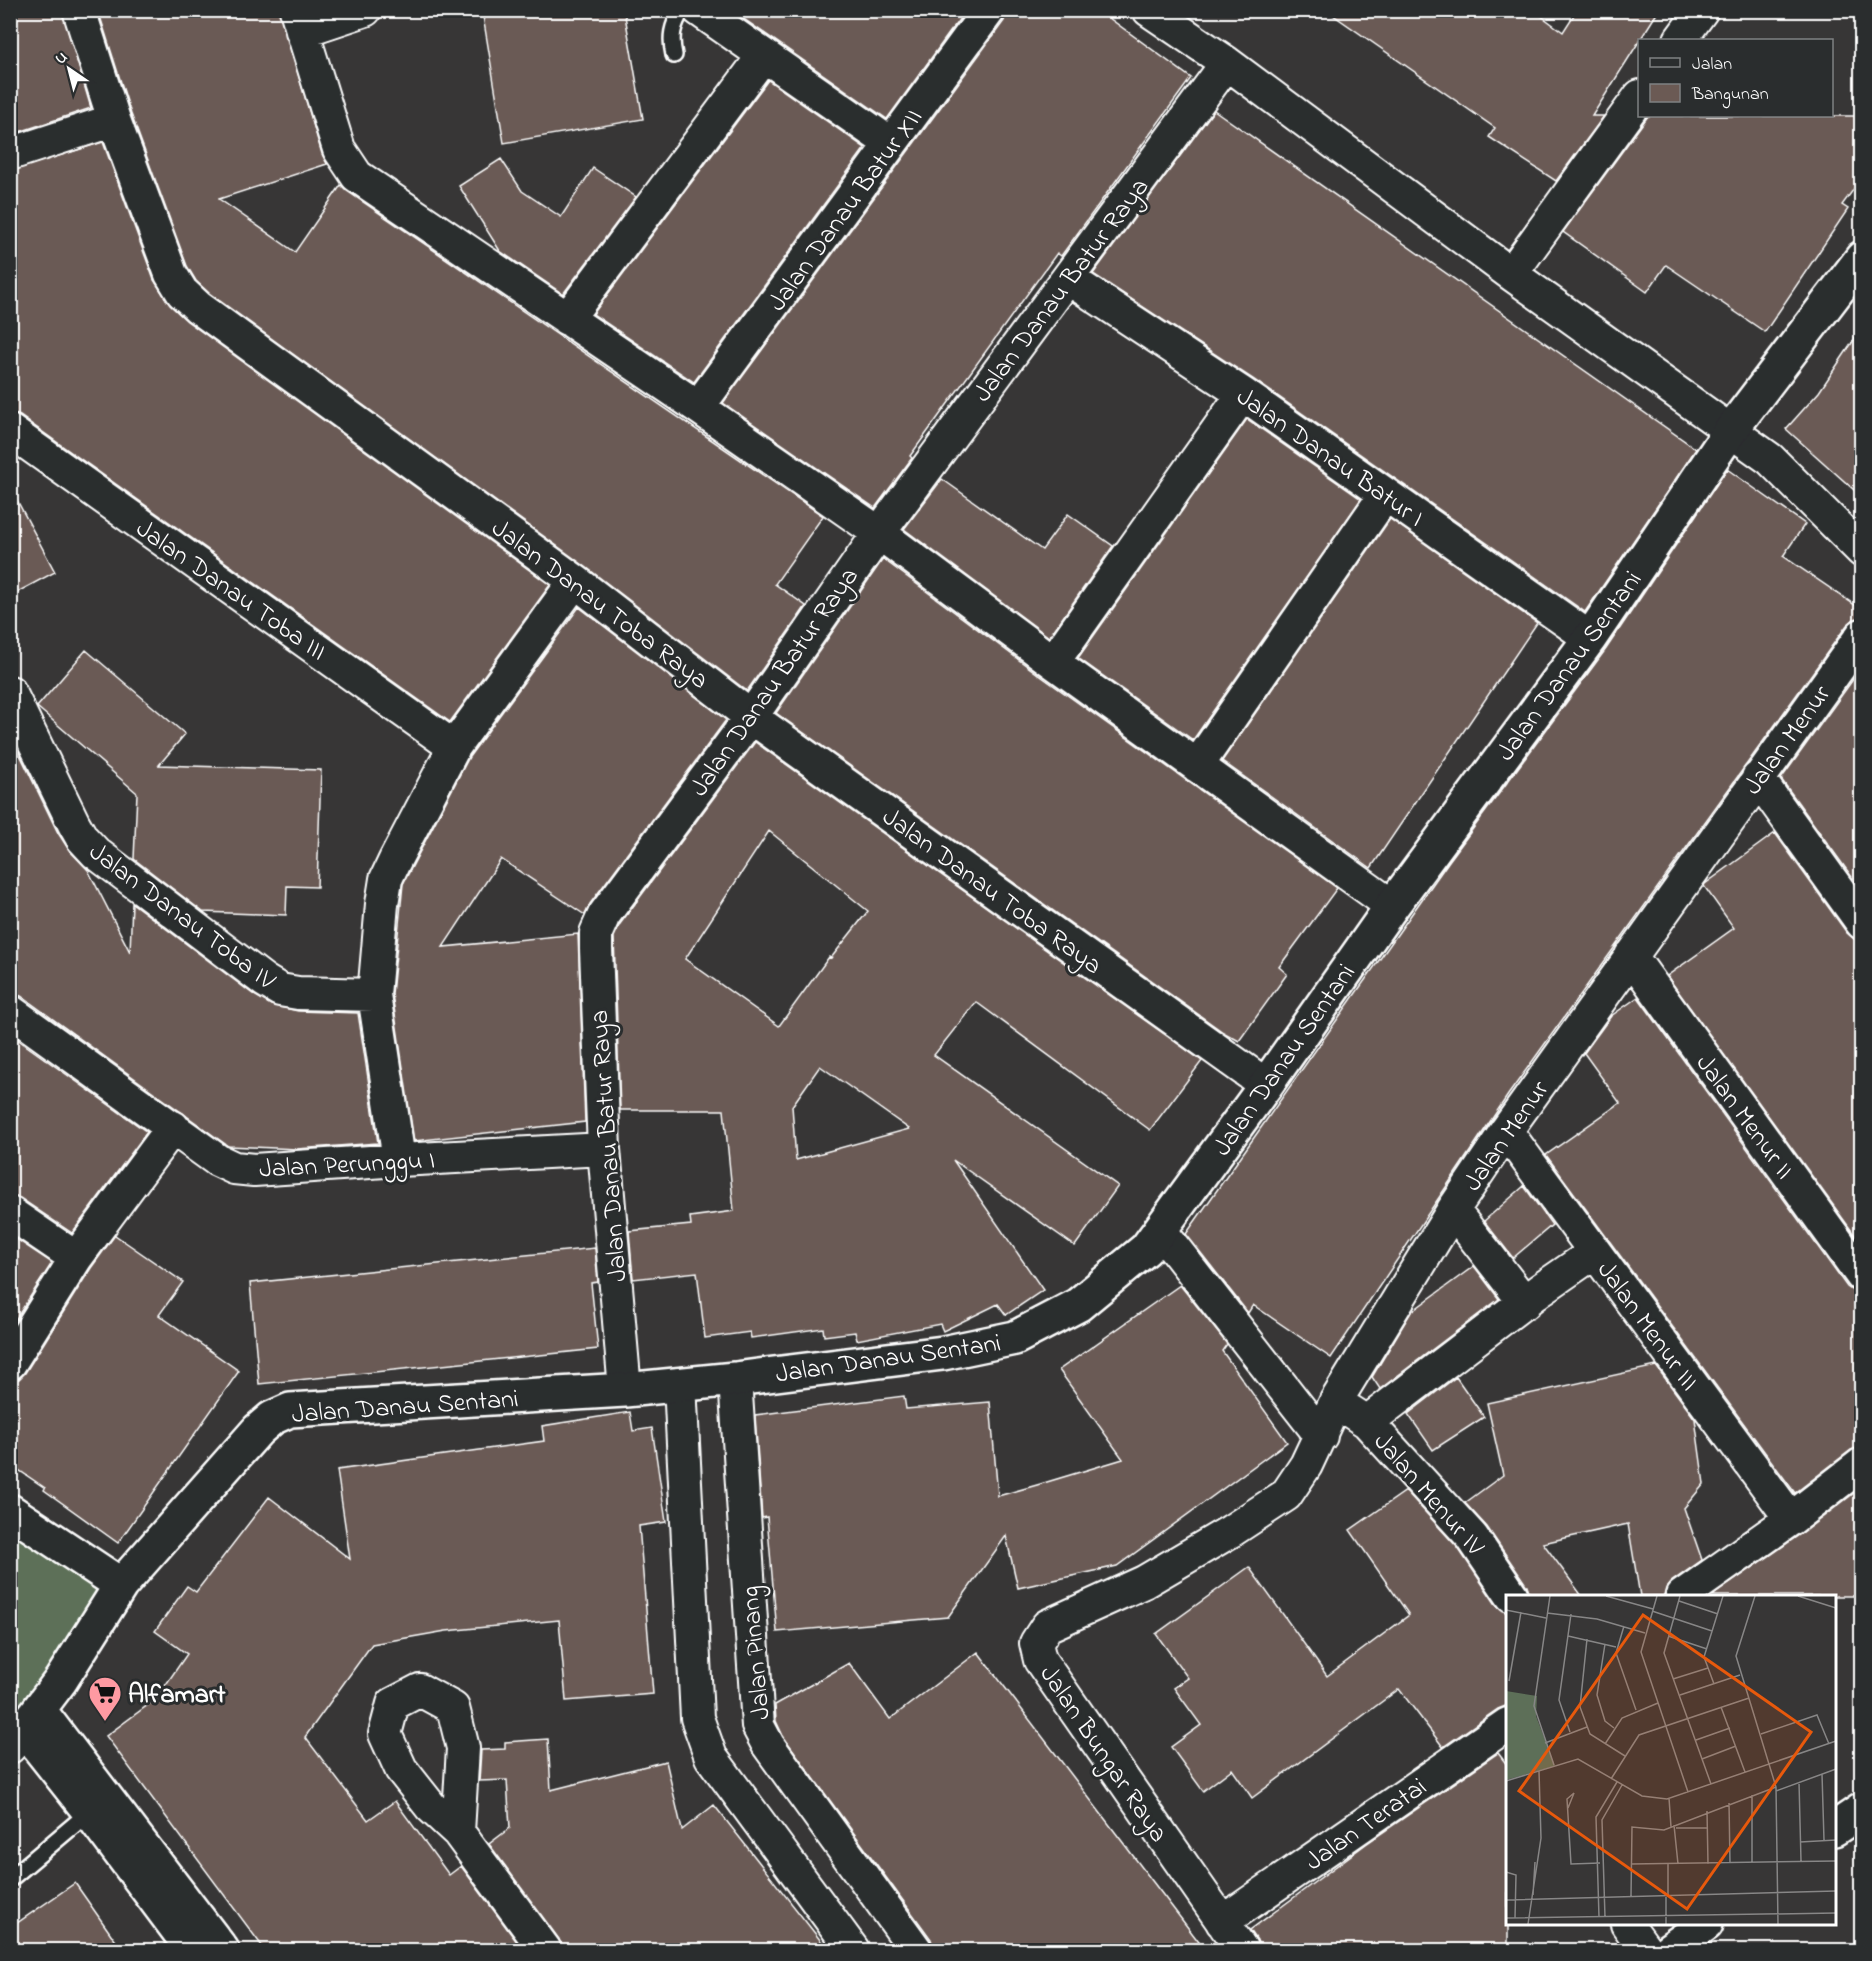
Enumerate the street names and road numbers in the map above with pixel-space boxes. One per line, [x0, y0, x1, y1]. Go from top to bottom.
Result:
street label: Jalan Danau Batur XII [760, 101, 933, 320]
street label: Jalan Danau Batur Raya [965, 171, 1160, 411]
street label: Jalan Danau Batur I [1228, 379, 1431, 538]
street label: Jalan Danau Toba III [127, 511, 333, 672]
street label: Jalan Danau Toba Raya [483, 511, 716, 700]
street label: Jalan Danau Batur Raya [682, 560, 869, 805]
street label: Jalan Danau Sentani [1488, 564, 1653, 770]
street label: Jalan Menur [1736, 677, 1842, 804]
street label: Jalan Danau Toba Raya [873, 800, 1109, 985]
street label: Jalan Danau Toba IV [80, 835, 283, 1001]
street label: Jalan Danau Sentani [1205, 957, 1366, 1165]
street label: Jalan Danau Batur Raya [582, 1009, 638, 1283]
street label: Jalan Menur II [1685, 1047, 1802, 1188]
street label: Jalan Menur [1455, 1073, 1560, 1200]
street label: Jalan Perunggu I [258, 1142, 436, 1190]
street label: Jalan Menur III [1586, 1254, 1707, 1400]
street label: Jalan Danau Sentani [773, 1325, 1004, 1395]
street label: Jalan Danau Sentani [291, 1381, 520, 1435]
street label: Jalan Menur IV [1363, 1425, 1493, 1566]
street label: Jalan Pinang [732, 1584, 782, 1721]
street label: Jalan Bungar Raya [1029, 1658, 1176, 1851]
street label: Jalan Teratai [1298, 1770, 1435, 1881]

